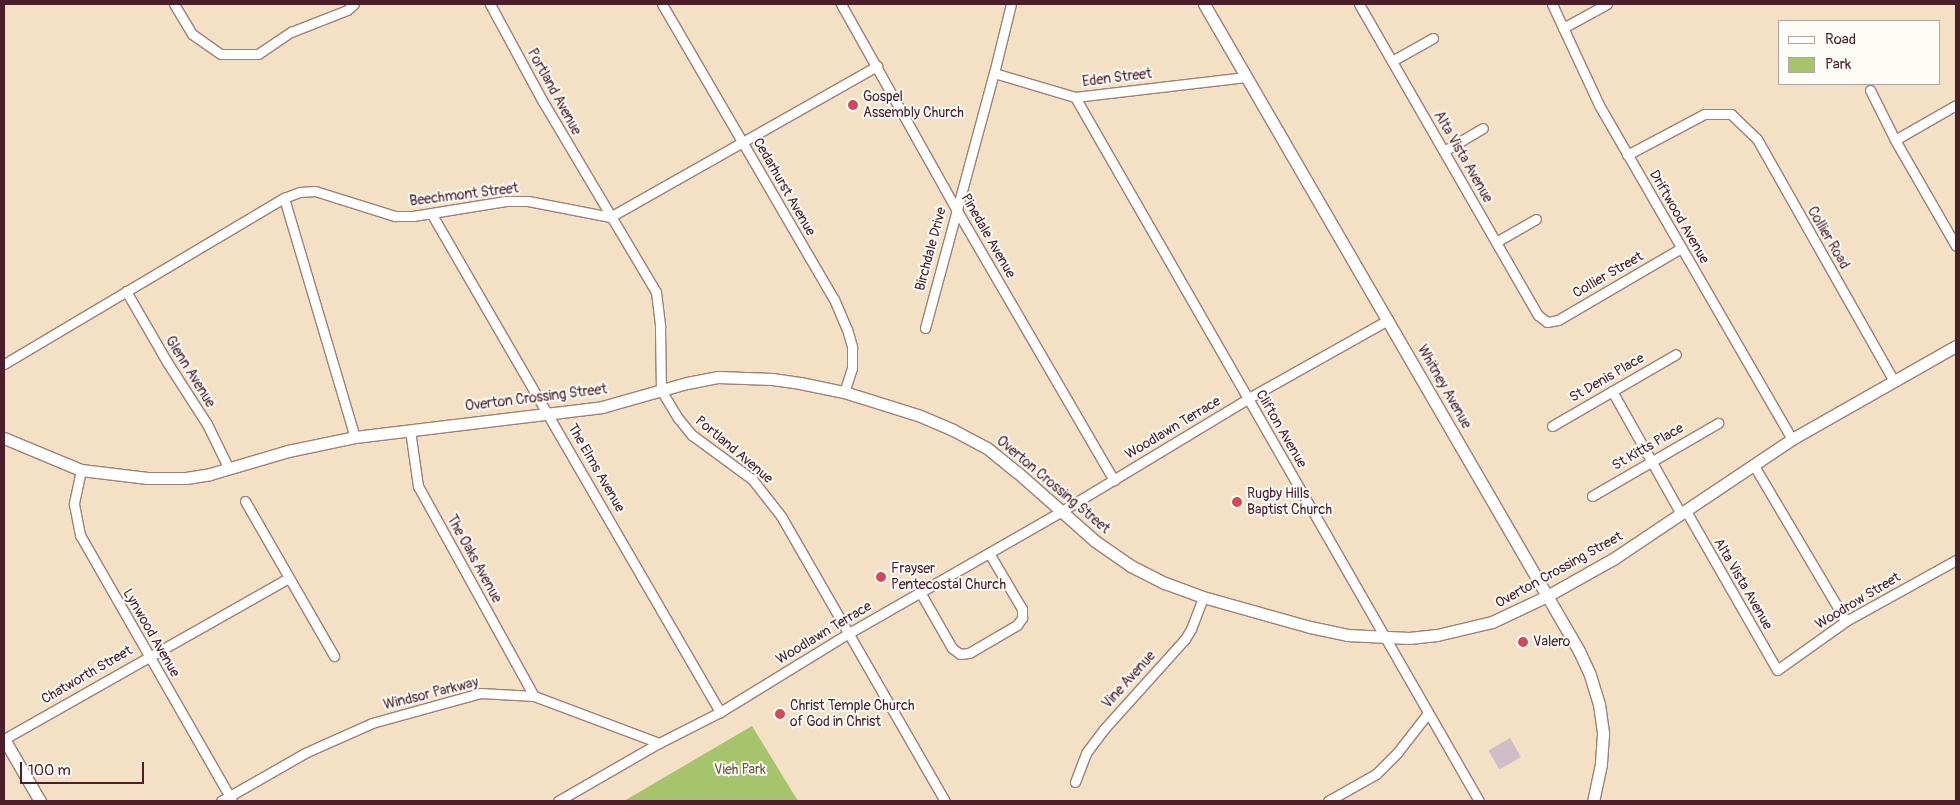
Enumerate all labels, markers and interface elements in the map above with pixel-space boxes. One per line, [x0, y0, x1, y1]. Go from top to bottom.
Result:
legend [1778, 20, 1940, 85]
text: Road [1825, 30, 1856, 49]
street label: Portland Avenue [523, 46, 585, 138]
text: Park [1825, 55, 1851, 74]
street label: Eden Street [1081, 65, 1153, 91]
place label: Gospel Assembly Church [863, 89, 964, 121]
marker: Gospel Assembly Church [847, 99, 859, 111]
street label: Alta Vista Avenue [1430, 108, 1496, 206]
street label: Cedarhurst Avenue [749, 135, 819, 239]
street label: Driftwood Avenue [1645, 167, 1713, 267]
street label: Beechmont Street [409, 180, 519, 210]
street label: Pinedale Avenue [957, 191, 1019, 281]
street label: Collier Road [1803, 204, 1853, 272]
street label: Birchdale Drive [912, 205, 950, 293]
street label: Collier Street [1570, 248, 1646, 302]
street label: Glenn Avenue [161, 333, 219, 411]
street label: Whitney Avenue [1413, 342, 1475, 432]
street label: St Denis Place [1567, 350, 1647, 406]
street label: Overton Crossing Street [464, 381, 608, 415]
street label: Clifton Avenue [1252, 387, 1310, 471]
street label: Woodlawn Terrace [1122, 393, 1224, 463]
street label: Portland Avenue [692, 413, 776, 487]
street label: St Kitts Place [1609, 420, 1687, 474]
street label: The Elms Avenue [564, 421, 628, 515]
street label: Overton Crossing Street [993, 433, 1113, 537]
place label: Rugby Hills Baptist Church [1247, 486, 1332, 518]
marker: Rugby Hills Baptist Church [1231, 496, 1243, 508]
street label: The Oaks Avenue [443, 512, 505, 606]
street label: Overton Crossing Street [1492, 528, 1626, 612]
street label: Alta Vista Avenue [1710, 535, 1776, 633]
place label: Frayser Pentecostal Church [891, 561, 1006, 594]
street label: Woodrow Street [1812, 569, 1904, 633]
marker: Frayser Pentecostal Church [875, 571, 887, 583]
street label: Lynwood Avenue [119, 586, 183, 680]
street label: Woodlawn Terrace [773, 598, 875, 668]
place label: Valero [1533, 634, 1570, 650]
marker: Valero [1517, 636, 1529, 648]
street label: Chatworth Street [39, 642, 135, 708]
street label: Vine Avenue [1099, 648, 1159, 712]
street label: Windsor Parkway [382, 674, 480, 714]
place label: Christ Temple Church of God in Christ [790, 698, 915, 730]
marker: Christ Temple Church of God in Christ [774, 708, 786, 720]
scale bar [22, 752, 146, 784]
text: 100 m [28, 761, 71, 780]
park label: Vieh Park [714, 762, 766, 778]

